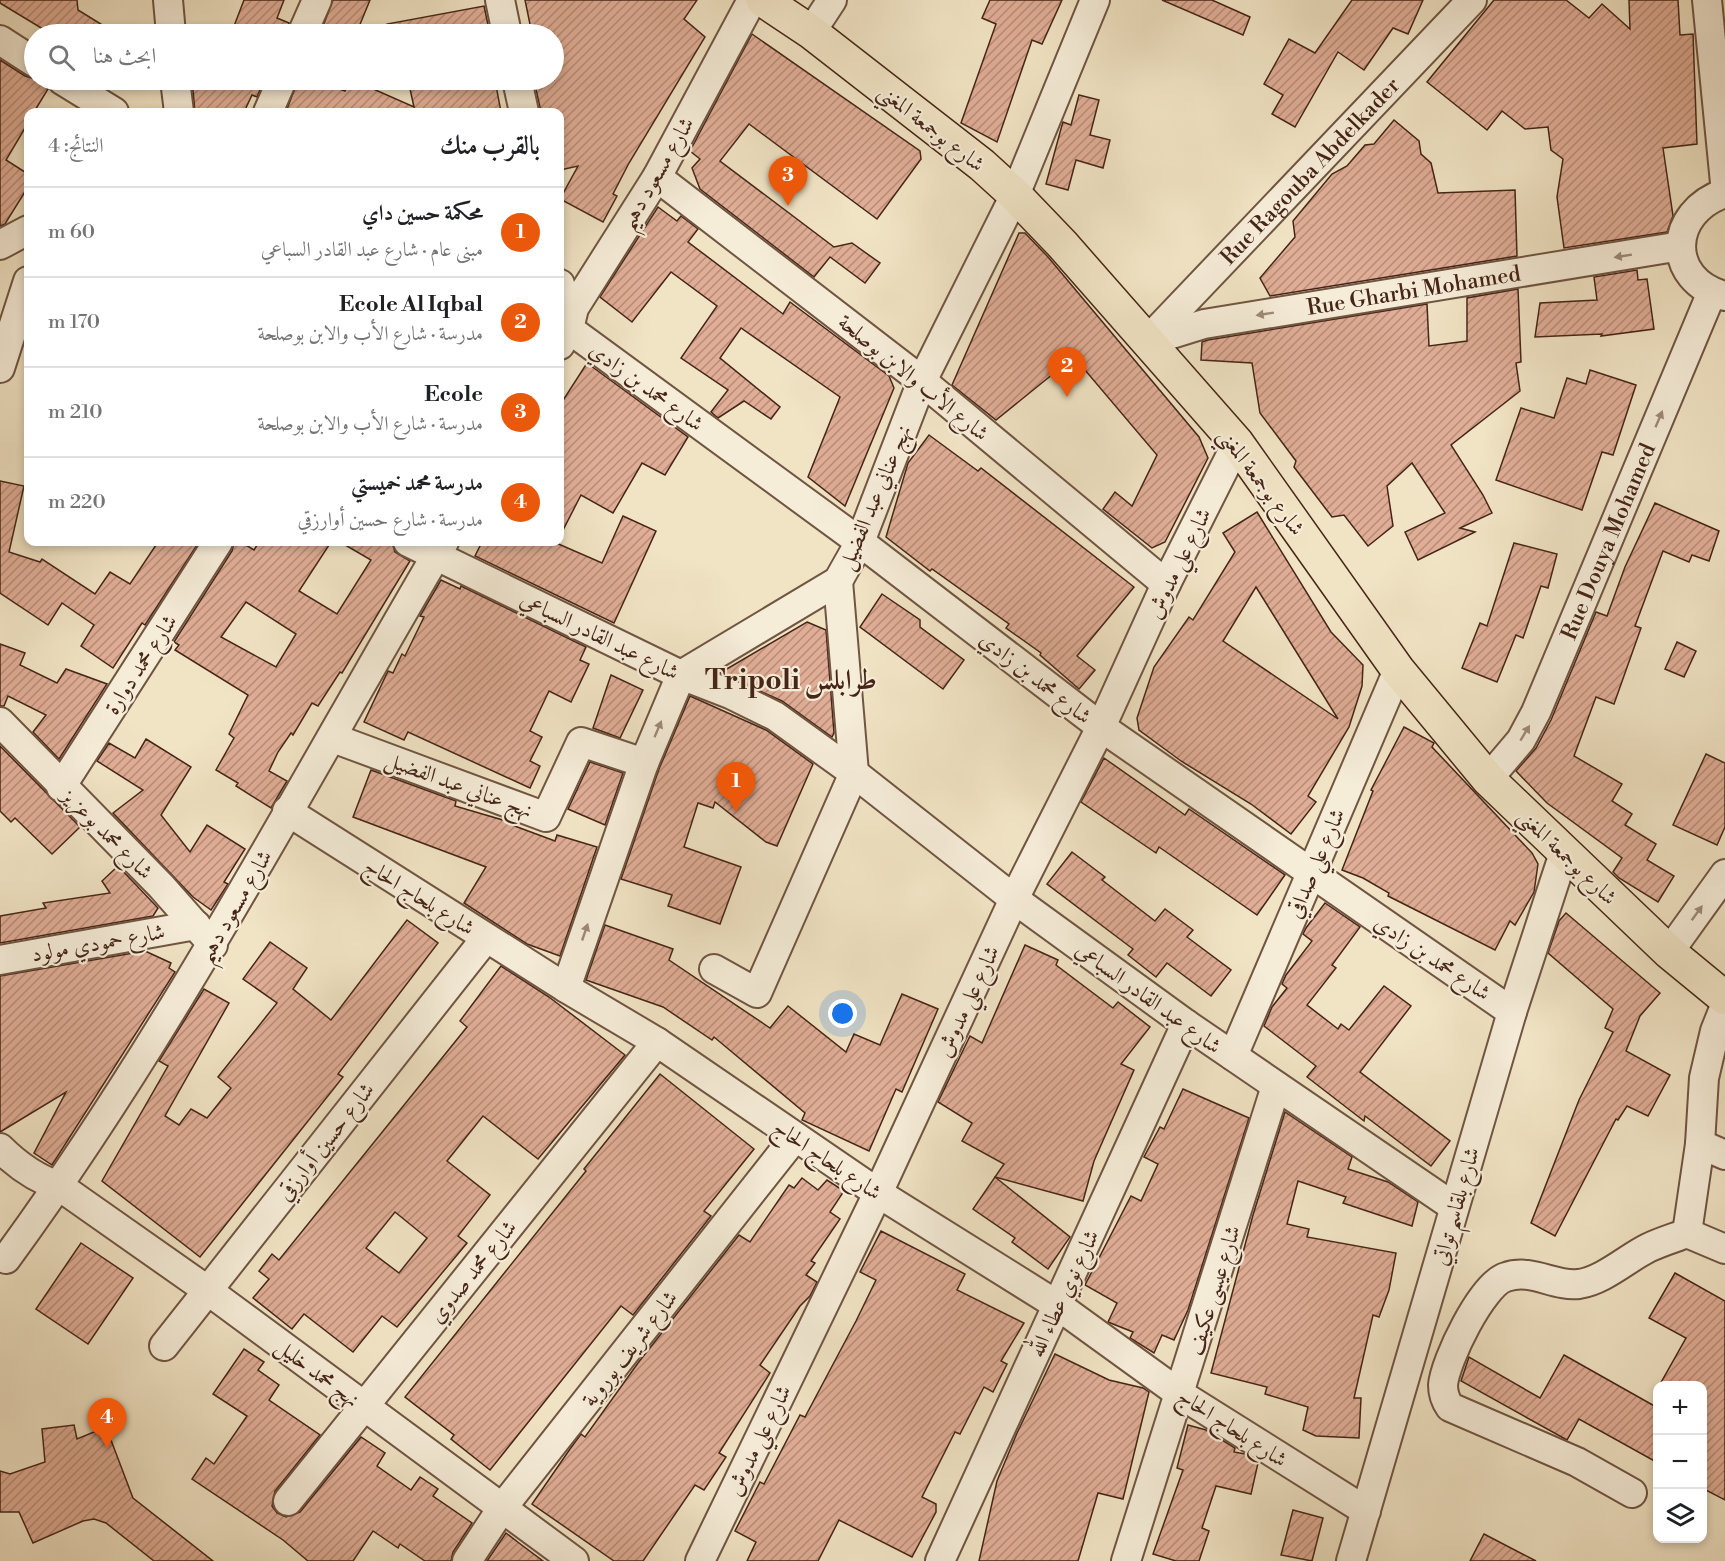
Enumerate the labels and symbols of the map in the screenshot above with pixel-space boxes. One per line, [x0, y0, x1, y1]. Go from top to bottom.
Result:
street label: Rue Ragouba Abdelkader [1215, 72, 1406, 271]
street label: شارع بوجمعة المغني [869, 78, 990, 183]
street label: شارع مسعود دهيم [614, 112, 707, 239]
pin: 3 [768, 156, 808, 206]
one-way arrow [1614, 251, 1633, 260]
street label: Rue Gharbi Mohamed [1305, 260, 1523, 322]
street label: شارع الأب والابن بوصلحة [829, 307, 996, 451]
one-way arrow [1255, 310, 1274, 319]
street label: شارع محمد بن زادي [581, 337, 709, 441]
pin: 2 [1048, 348, 1086, 397]
one-way arrow [1655, 410, 1664, 428]
street label: نهج عناني عبد الفضيل [833, 421, 923, 576]
street label: شارع بوجمعة المغني [1207, 423, 1310, 545]
street label: Rue Douya Mohamed [1556, 439, 1662, 644]
street label: شارع علي مدوش [1141, 504, 1224, 627]
street label: شارع عبد القادر السباعي [514, 586, 683, 690]
street label: شارع محمد دوارة [99, 610, 187, 722]
street label: شارع محمد بن زادي [971, 626, 1097, 734]
district label: Tripoli طرابلس [705, 663, 877, 699]
one-way arrow [654, 720, 663, 738]
one-way arrow [1519, 725, 1530, 741]
street label: نهج عناني عبد الفضيل [379, 746, 536, 829]
pin: 1 [716, 762, 756, 812]
street label: شارع محمد بوعزيز [51, 781, 158, 888]
street label: شارع بوجمعة المغني [1507, 803, 1622, 916]
street label: شارع علي صداقي [1281, 805, 1358, 925]
street label: شارع مسعود دهيم [192, 845, 285, 972]
street label: شارع بلحاج الحاج [356, 853, 480, 946]
one-way arrow [1691, 905, 1703, 921]
street label: شارع محمد بن زادي [1366, 909, 1496, 1010]
street label: شارع حمودي مولود [29, 918, 168, 972]
one-way arrow [581, 923, 591, 941]
street label: شارع عبد القادر السباعي [1068, 936, 1226, 1063]
street label: شارع علي مدوش [931, 942, 1012, 1065]
your location [828, 999, 857, 1028]
street label: شارع حسين أوارزقي [269, 1075, 384, 1209]
street label: شارع بلحاج الحاج [765, 1114, 887, 1211]
street label: شارع بلقاسم تواتي [1427, 1144, 1493, 1271]
street label: شارع محمد صدوي [423, 1215, 526, 1332]
street label: شارع عيسى عكيف [1182, 1222, 1251, 1360]
street label: شارع نوي عطاء الله [1019, 1224, 1109, 1363]
street label: شارع شريف بوروية [576, 1285, 687, 1415]
street label: نهج محمد خليل [267, 1333, 365, 1418]
street label: شارع علي مدوش [721, 1381, 804, 1504]
street label: شارع بلحاج الحاج [1170, 1383, 1292, 1478]
pin: 4 [88, 1398, 126, 1448]

